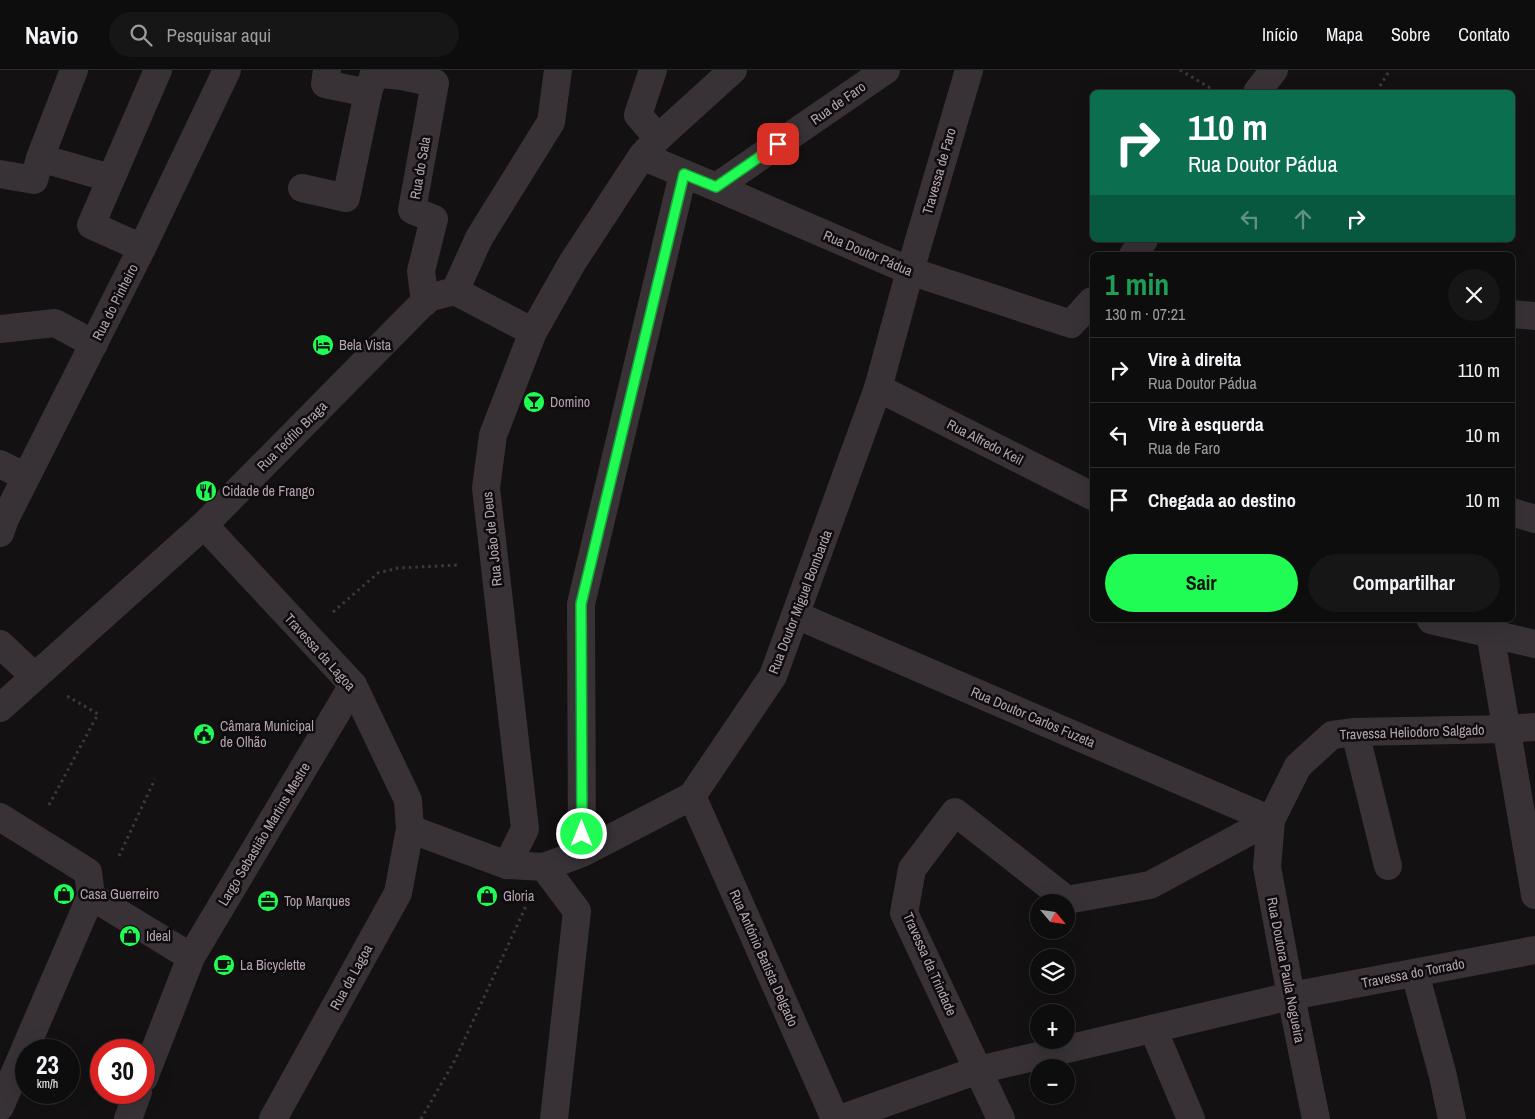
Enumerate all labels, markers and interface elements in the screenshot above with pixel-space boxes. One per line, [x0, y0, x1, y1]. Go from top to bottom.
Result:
search box [109, 12, 459, 57]
text: Navio [25, 19, 79, 51]
icon: search [127, 21, 155, 49]
text: Pesquisar aqui [167, 22, 271, 48]
text: Início [1262, 22, 1298, 47]
text: Mapa [1326, 22, 1363, 47]
text: Sobre [1391, 22, 1430, 47]
text: Contato [1458, 22, 1510, 47]
street label: Rua de Faro [807, 77, 869, 129]
text: 110 m [1188, 104, 1268, 151]
icon: right [1105, 110, 1170, 175]
pin [757, 123, 799, 165]
street label: Travessa de Faro [918, 126, 960, 216]
icon: arrive [764, 130, 792, 158]
street label: Rua do Sala [406, 135, 434, 201]
text: Rua Doutor Pádua [1188, 149, 1337, 179]
icon: left [1236, 205, 1264, 233]
icon: ahead [1289, 205, 1317, 233]
icon: right [1342, 205, 1370, 233]
street label: Rua Doutor Pádua [821, 226, 916, 280]
street label: Rua do Pinheiro [88, 261, 142, 343]
text: 1 min [1105, 264, 1169, 304]
button: close [1448, 269, 1500, 321]
text: 130 m · 07:21 [1105, 303, 1185, 325]
hotel icon: Bela Vista [311, 333, 335, 357]
place label: Bela Vista [339, 336, 392, 354]
text: Vire à direita [1148, 346, 1241, 372]
icon: right [1105, 356, 1133, 384]
text: 110 m [1458, 357, 1500, 383]
text: Rua Doutor Pádua [1148, 372, 1257, 394]
bar icon: Domino [522, 390, 546, 414]
place label: Domino [550, 393, 590, 411]
street label: Rua Teófilo Braga [253, 397, 331, 475]
text: Vire à esquerda [1148, 411, 1264, 437]
street label: Rua Alfredo Keil [944, 415, 1026, 469]
icon: left [1105, 421, 1133, 449]
text: 10 m [1465, 422, 1500, 448]
text: Rua de Faro [1148, 437, 1220, 459]
restaurant icon: Cidade de Frango [194, 479, 218, 503]
place label: Cidade de Frango [222, 482, 315, 500]
icon: arrive [1105, 486, 1133, 514]
text: Chegada ao destino [1148, 487, 1296, 513]
text: 10 m [1465, 487, 1500, 513]
street label: Rua João de Deus [478, 491, 506, 587]
street label: Rua Doutor Miguel Bombarda [764, 527, 836, 676]
button: Sair [1105, 554, 1298, 612]
button: Compartilhar [1308, 554, 1500, 612]
street label: Travessa da Lagoa [281, 610, 360, 695]
street label: Rua Doutor Carlos Fuzeta [968, 683, 1098, 752]
place label: Câmara Municipal de Olhão [220, 717, 314, 751]
street label: Travessa Heliodoro Salgado [1339, 720, 1485, 744]
public building icon: Câmara Municipal de Olhão [192, 722, 216, 746]
street label: Largo Sebastião Martins Mestre [214, 759, 314, 909]
position arrow [555, 807, 607, 859]
shop icon: Casa Guerreiro [52, 882, 76, 906]
shop icon: Gloria [475, 884, 499, 908]
place label: Casa Guerreiro [80, 885, 159, 903]
place label: Gloria [503, 887, 535, 905]
street label: Rua António Batista Delgado [726, 887, 802, 1029]
office icon: Top Marques [256, 889, 280, 913]
place label: Top Marques [284, 892, 351, 910]
north arrow [1030, 894, 1075, 939]
map controls [1030, 894, 1075, 1104]
street label: Rua Doutora Paula Nogueira [1263, 896, 1309, 1045]
street label: Travessa da Trindade [899, 910, 961, 1018]
shop icon: Ideal [118, 924, 142, 948]
place label: Ideal [146, 927, 171, 945]
street label: Rua da Lagoa [326, 941, 377, 1013]
button: layers [1030, 949, 1075, 994]
cafe icon: La Bicyclette [212, 953, 236, 977]
street label: Travessa do Torrado [1360, 954, 1466, 992]
place label: La Bicyclette [240, 956, 306, 974]
button: + [1030, 1004, 1075, 1049]
speed limit sign: 30 [90, 1039, 155, 1104]
text: 23 [36, 1048, 59, 1082]
button: − [1030, 1059, 1075, 1104]
text: km/h [37, 1076, 58, 1092]

